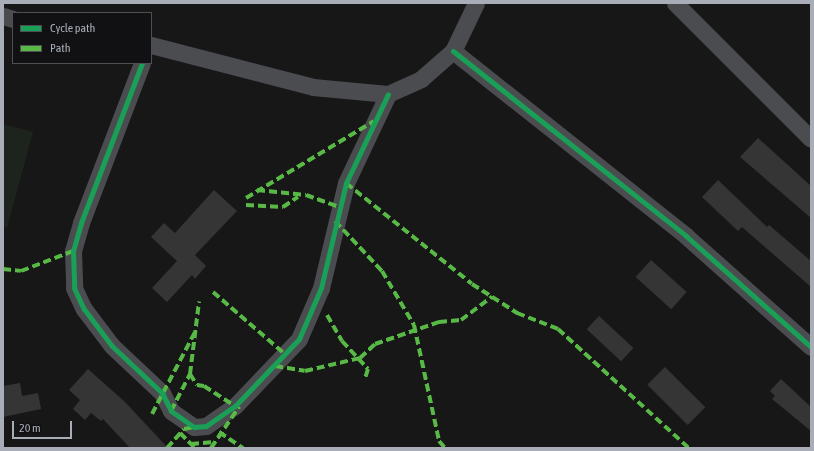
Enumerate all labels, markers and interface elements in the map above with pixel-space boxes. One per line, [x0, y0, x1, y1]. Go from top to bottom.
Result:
legend [12, 12, 152, 64]
text: Cycle path [50, 21, 95, 35]
text: Path [50, 41, 71, 55]
scale bar [14, 413, 74, 439]
text: 20 m [19, 421, 41, 435]

